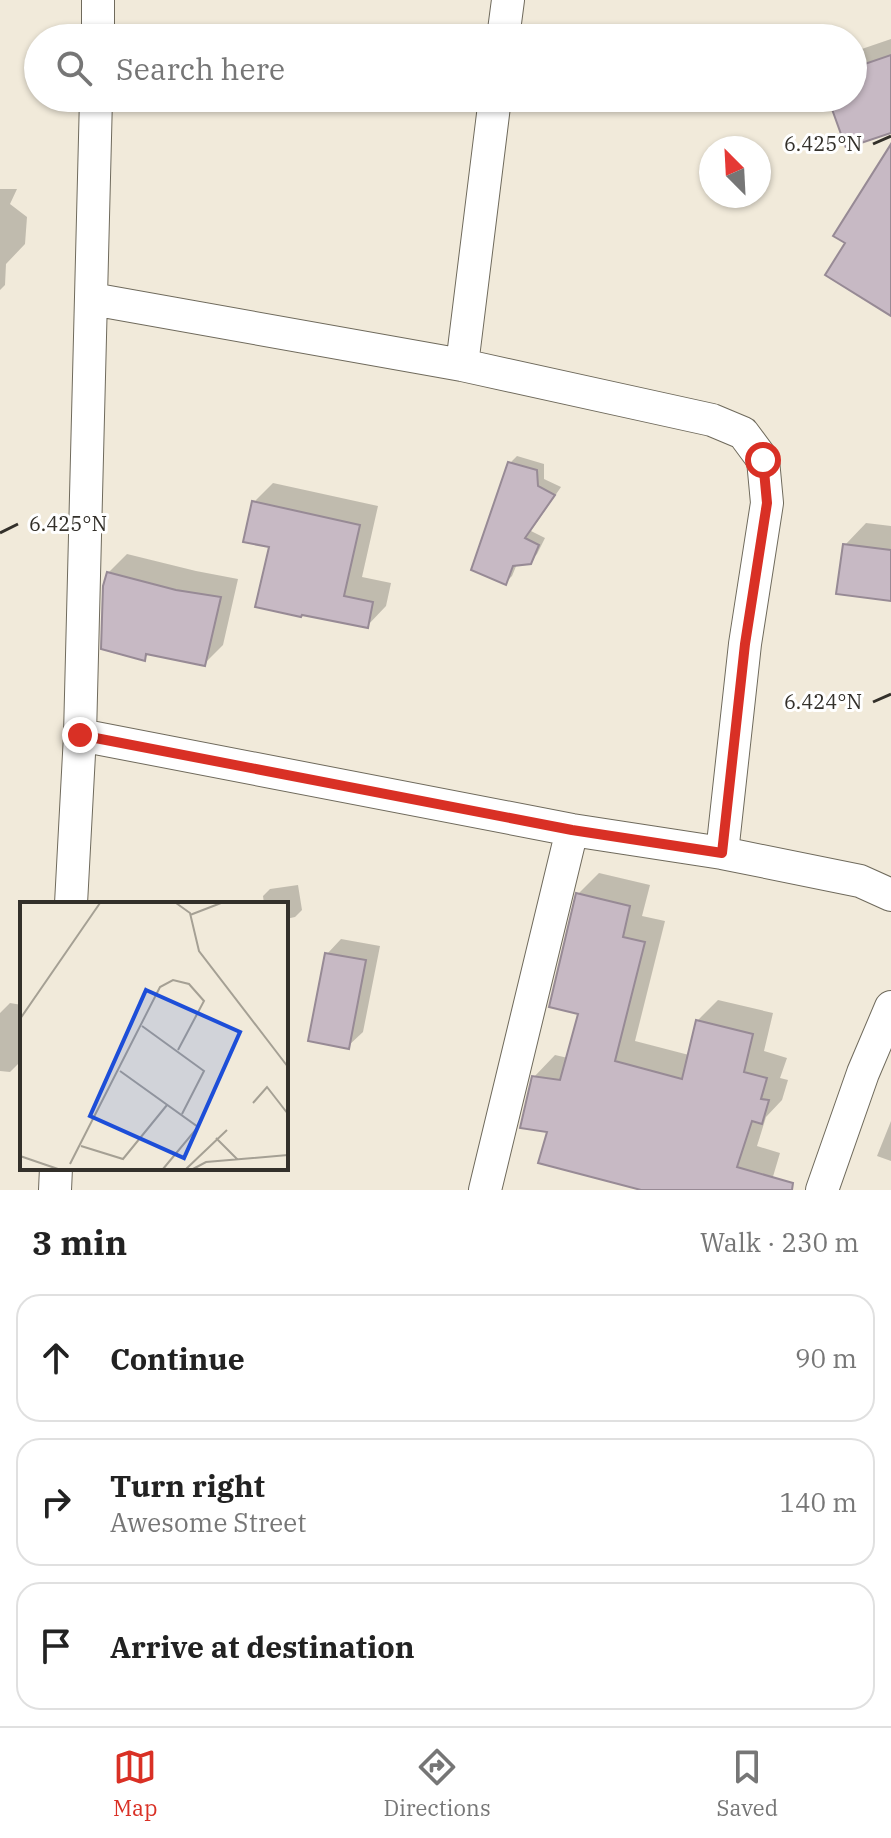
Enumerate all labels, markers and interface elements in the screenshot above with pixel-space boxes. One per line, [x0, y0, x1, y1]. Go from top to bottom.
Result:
search box [24, 24, 867, 112]
icon: search [52, 46, 96, 90]
text: Search here [116, 49, 285, 88]
text: 6.425°N [784, 130, 862, 157]
north arrow [699, 136, 771, 208]
route start [745, 442, 781, 478]
text: 6.425°N [29, 510, 107, 537]
text: 6.424°N [784, 688, 862, 715]
route end [62, 717, 98, 753]
inset map [20, 902, 288, 1170]
text: 3 min [32, 1220, 127, 1264]
text: Walk · 230 m [700, 1225, 859, 1259]
icon: ahead [34, 1336, 78, 1380]
text: Continue [110, 1339, 245, 1378]
text: 90 m [795, 1341, 857, 1375]
text: Turn right [110, 1466, 265, 1505]
icon: right [34, 1480, 78, 1524]
text: 140 m [779, 1485, 857, 1519]
text: Awesome Street [110, 1505, 306, 1539]
icon: arrive [34, 1624, 78, 1668]
text: Arrive at destination [110, 1627, 415, 1666]
tab: Map [113, 1745, 158, 1822]
tab: Directions [383, 1745, 491, 1822]
tab: Saved [716, 1745, 778, 1822]

